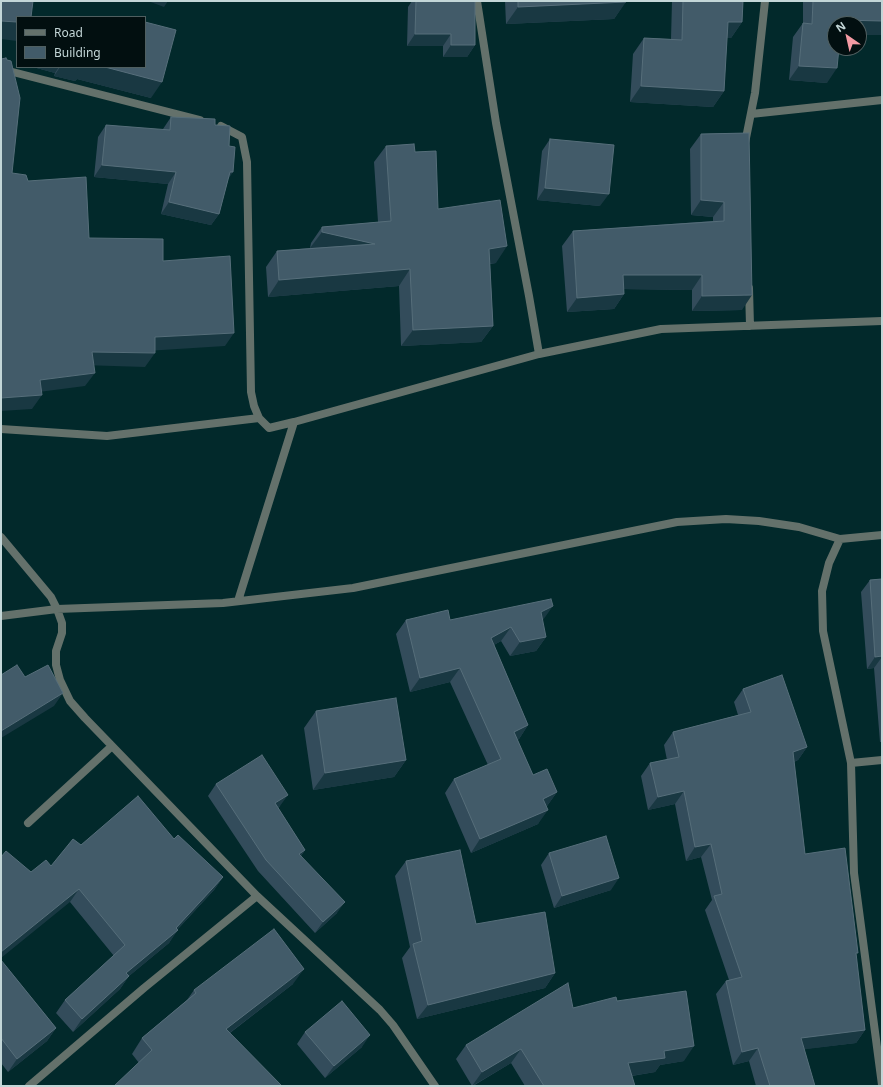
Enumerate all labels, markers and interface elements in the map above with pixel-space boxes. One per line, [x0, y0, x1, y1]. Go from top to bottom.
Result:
legend [16, 16, 146, 68]
north arrow [827, 16, 867, 56]
text: N [833, 18, 848, 35]
text: Road [54, 24, 83, 41]
text: Building [54, 44, 101, 61]

